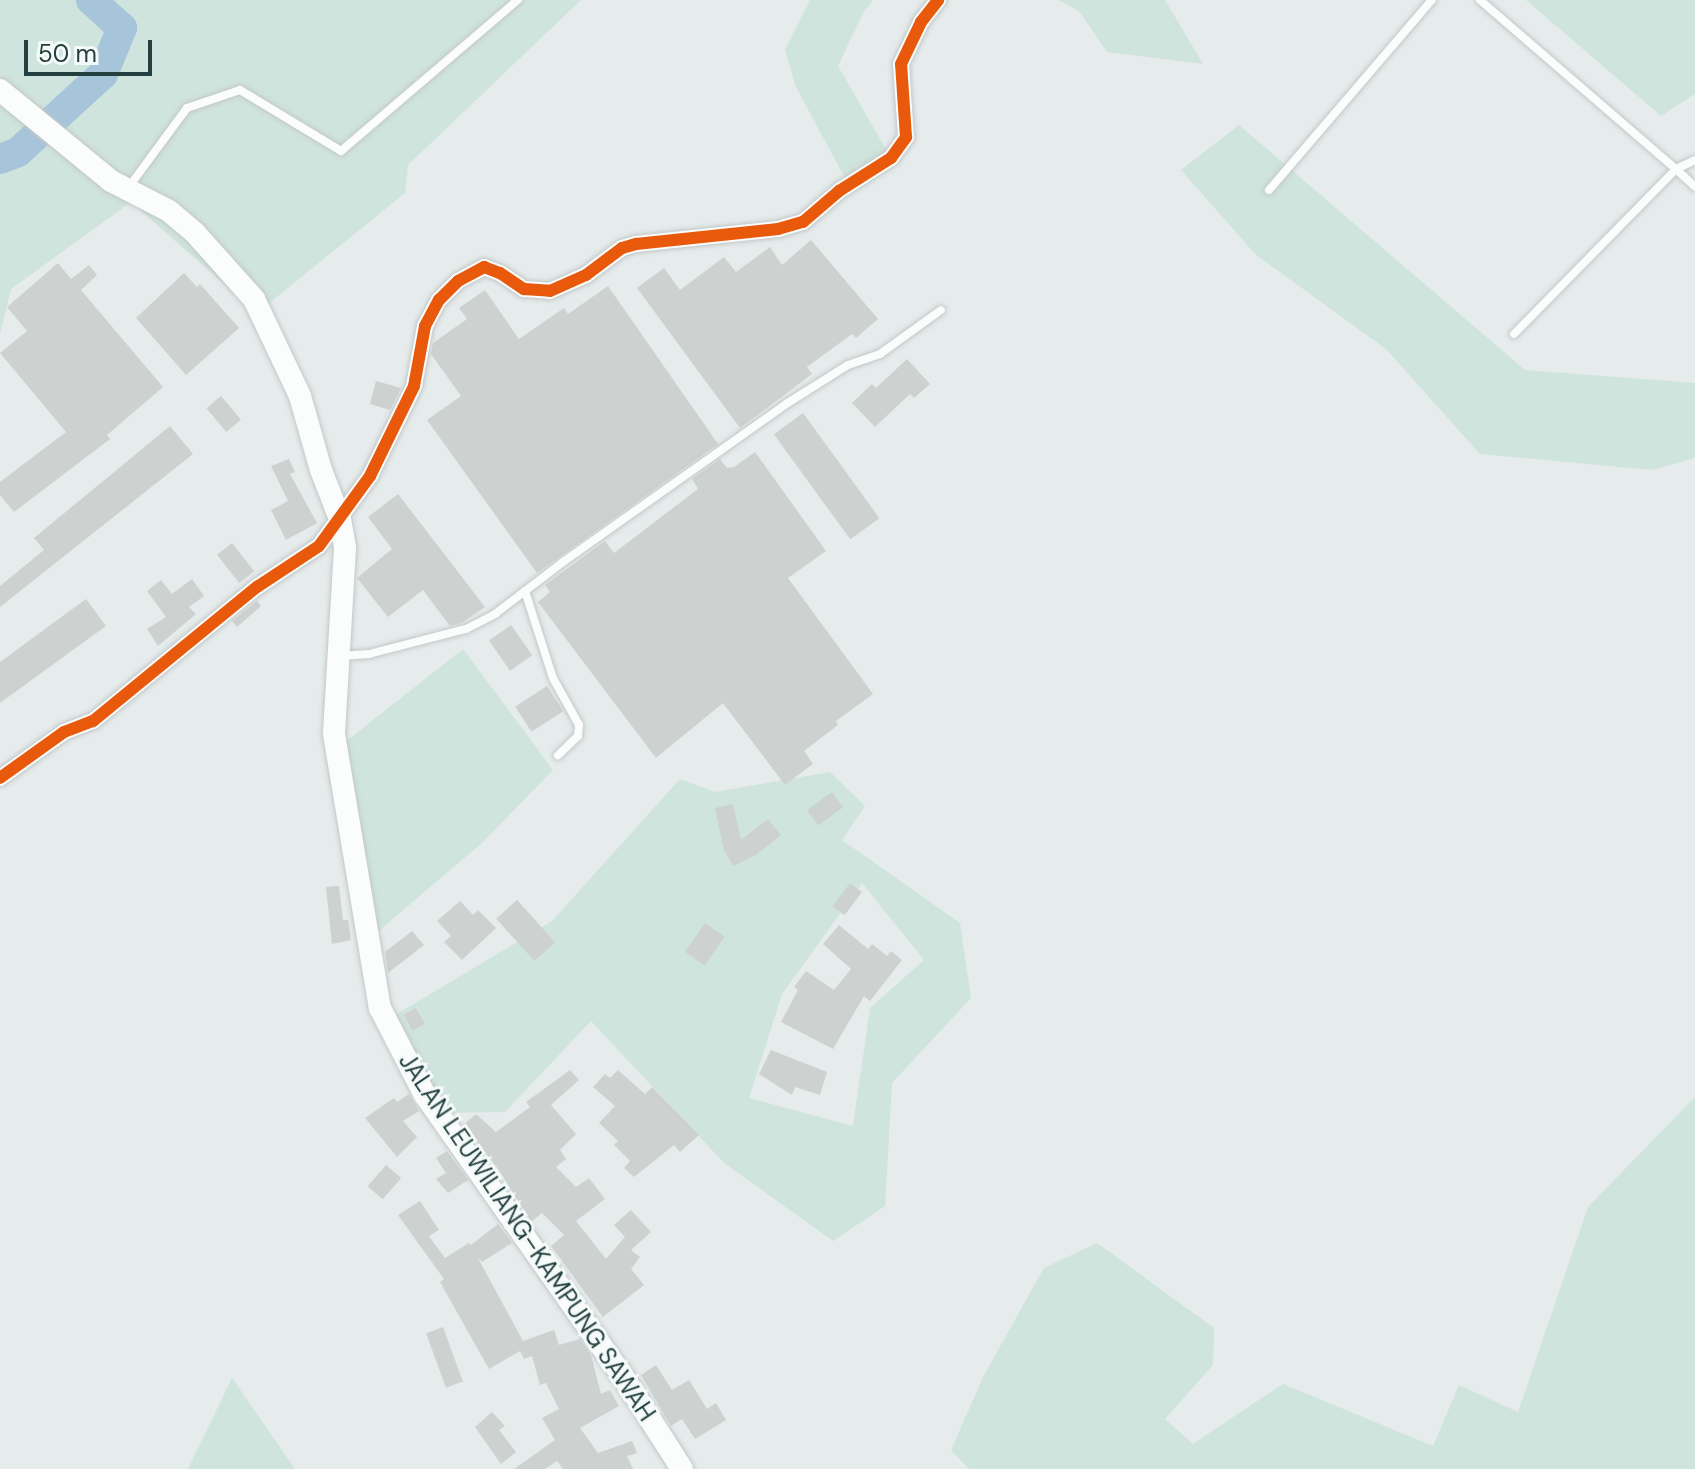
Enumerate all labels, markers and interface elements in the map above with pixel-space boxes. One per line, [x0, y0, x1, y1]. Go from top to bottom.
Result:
scale bar [28, 24, 156, 74]
text: 50 m [38, 38, 97, 69]
street label: JALAN LEUWILIANG–KAMPUNG SAWAH [393, 1048, 661, 1426]

